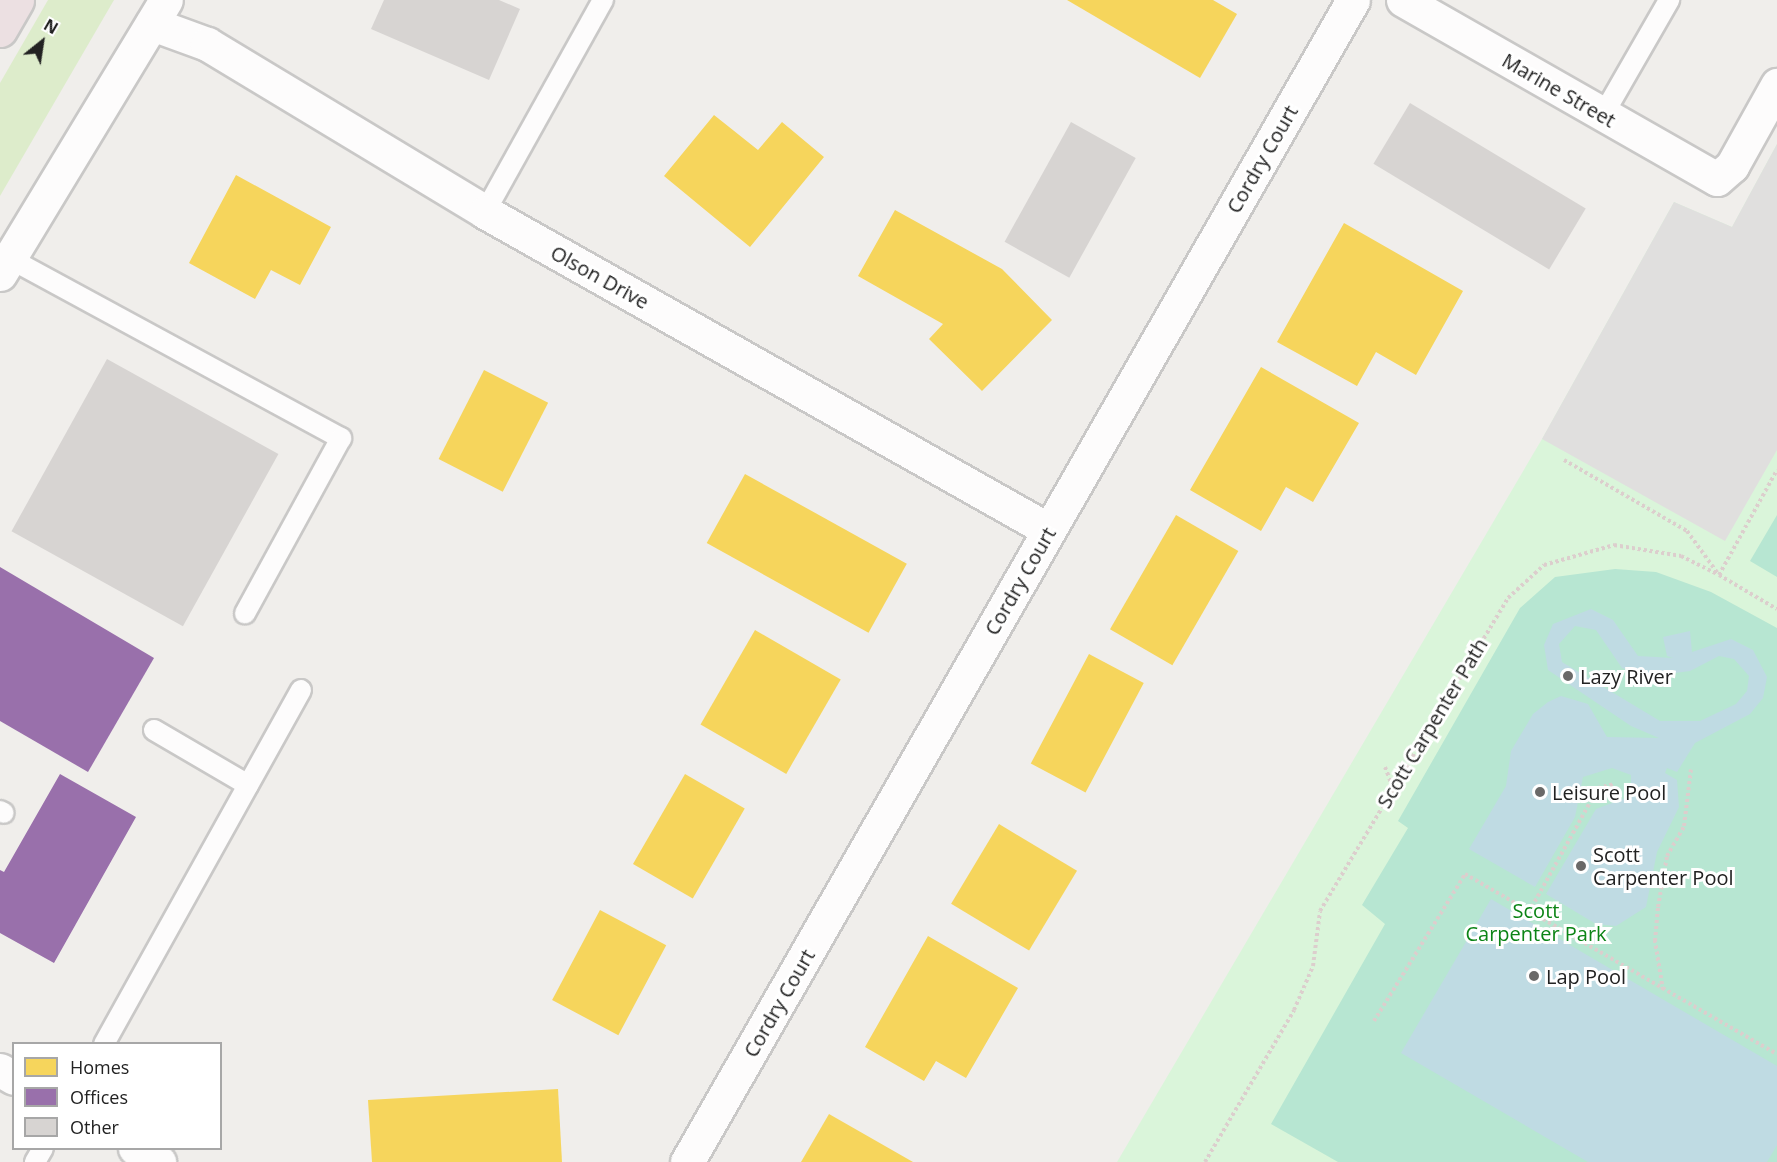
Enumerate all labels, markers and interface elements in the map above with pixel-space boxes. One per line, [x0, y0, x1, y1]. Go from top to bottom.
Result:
north arrow [12, 12, 72, 72]
text: N [40, 14, 62, 39]
street label: Marine Street [1498, 48, 1620, 132]
street label: Cordry Court [1221, 101, 1303, 217]
street label: Olson Drive [547, 240, 653, 314]
street label: Cordry Court [979, 523, 1061, 639]
street label: Scott Carpenter Path [1372, 634, 1492, 812]
place label: Lazy River [1580, 664, 1673, 688]
marker: Lazy River [1561, 669, 1575, 683]
place label: Leisure Pool [1552, 780, 1666, 804]
marker: Leisure Pool [1533, 785, 1547, 799]
place label: Scott Carpenter Pool [1593, 843, 1733, 890]
marker: Scott Carpenter Pool [1574, 859, 1588, 873]
park label: Scott Carpenter Park [1465, 898, 1607, 945]
street label: Cordry Court [738, 945, 820, 1061]
place label: Lap Pool [1546, 964, 1626, 988]
marker: Lap Pool [1527, 969, 1541, 983]
legend [12, 1042, 222, 1150]
text: Homes [70, 1055, 129, 1079]
text: Offices [70, 1085, 128, 1109]
text: Other [70, 1115, 119, 1139]

